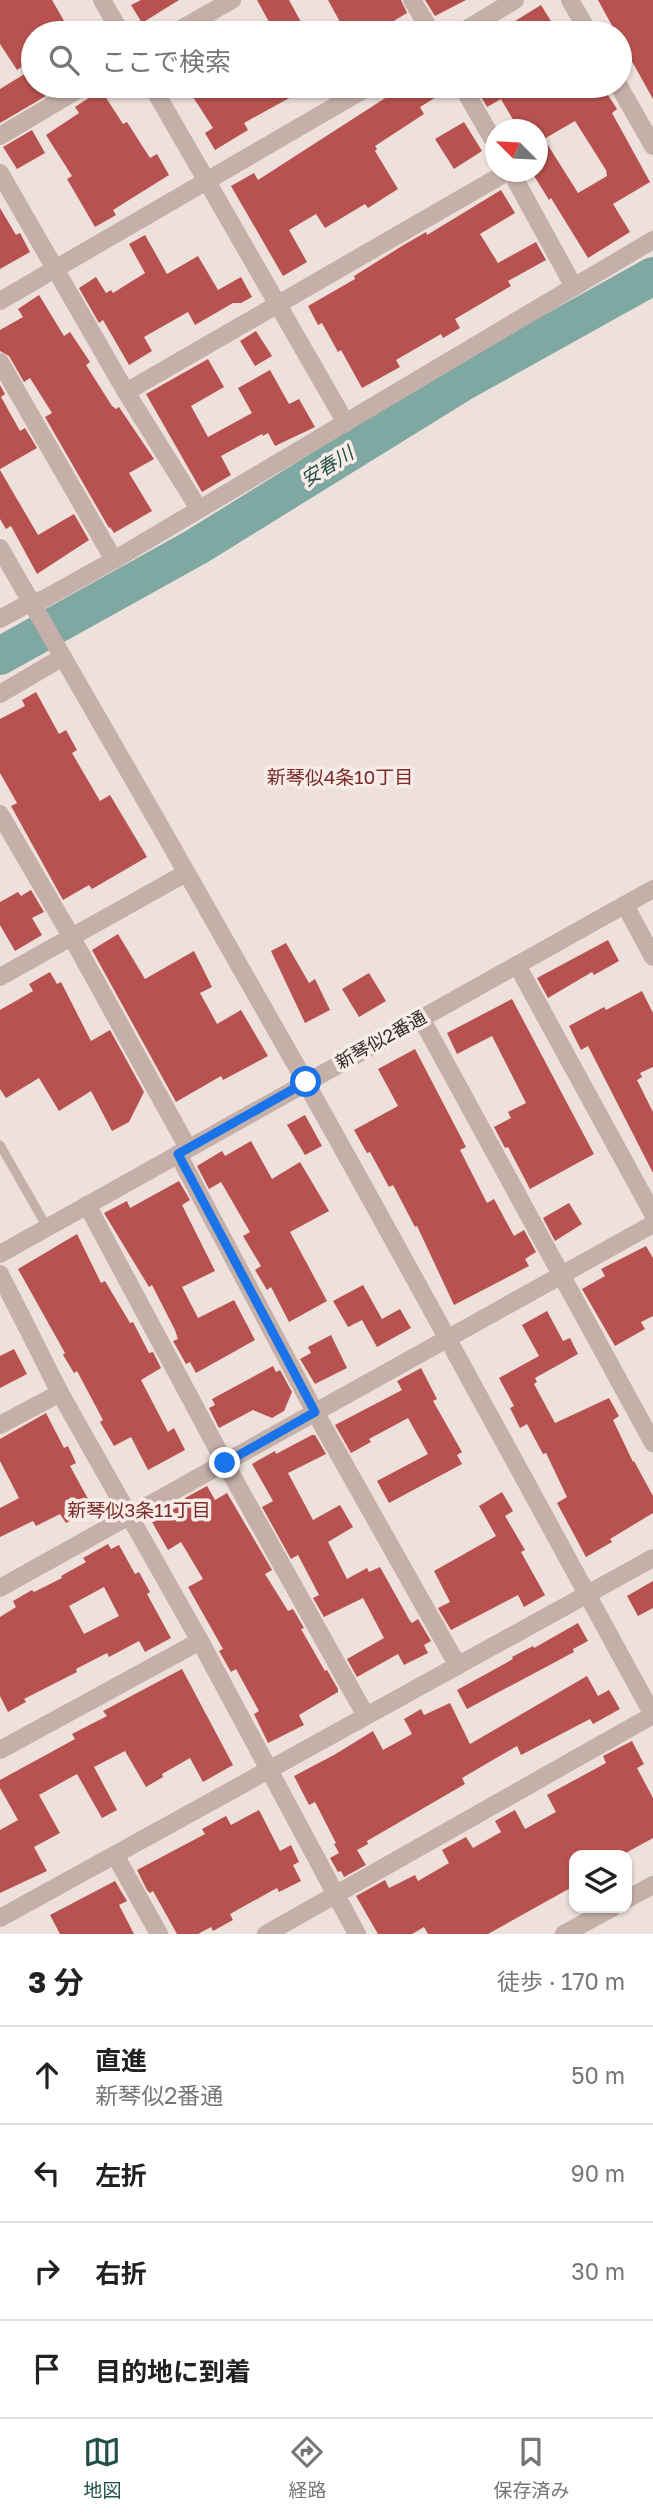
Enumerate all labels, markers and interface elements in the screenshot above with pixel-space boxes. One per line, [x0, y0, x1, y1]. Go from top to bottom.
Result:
search box [21, 21, 632, 98]
icon: search [45, 41, 83, 79]
text: ここで検索 [101, 46, 231, 77]
north arrow [485, 119, 548, 182]
water label: 安春川 [296, 440, 359, 490]
district label: 新琴似4条10丁目 [267, 765, 413, 788]
street label: 新琴似2番通 [331, 1005, 430, 1073]
route start [290, 1066, 321, 1097]
route end [209, 1447, 240, 1478]
district label: 新琴似3条11丁目 [67, 1498, 211, 1521]
map controls [569, 1850, 632, 1913]
button: layers [569, 1850, 632, 1913]
text: 3 分 [28, 1964, 84, 2000]
text: 徒歩 · 170 m [497, 1967, 625, 1995]
text: 直進 [95, 2045, 147, 2076]
icon: ahead [28, 2056, 66, 2094]
text: 50 m [571, 2061, 625, 2089]
text: 新琴似2番通 [95, 2081, 223, 2109]
icon: left [28, 2154, 66, 2192]
text: 90 m [571, 2159, 625, 2187]
text: 左折 [95, 2160, 147, 2191]
icon: right [28, 2252, 66, 2290]
text: 30 m [571, 2257, 625, 2285]
text: 右折 [95, 2258, 147, 2289]
icon: arrive [28, 2350, 66, 2388]
text: 目的地に到着 [95, 2356, 251, 2387]
tab: 地図 [83, 2433, 122, 2502]
tab: 経路 [288, 2433, 327, 2502]
tab: 保存済み [493, 2433, 570, 2502]

